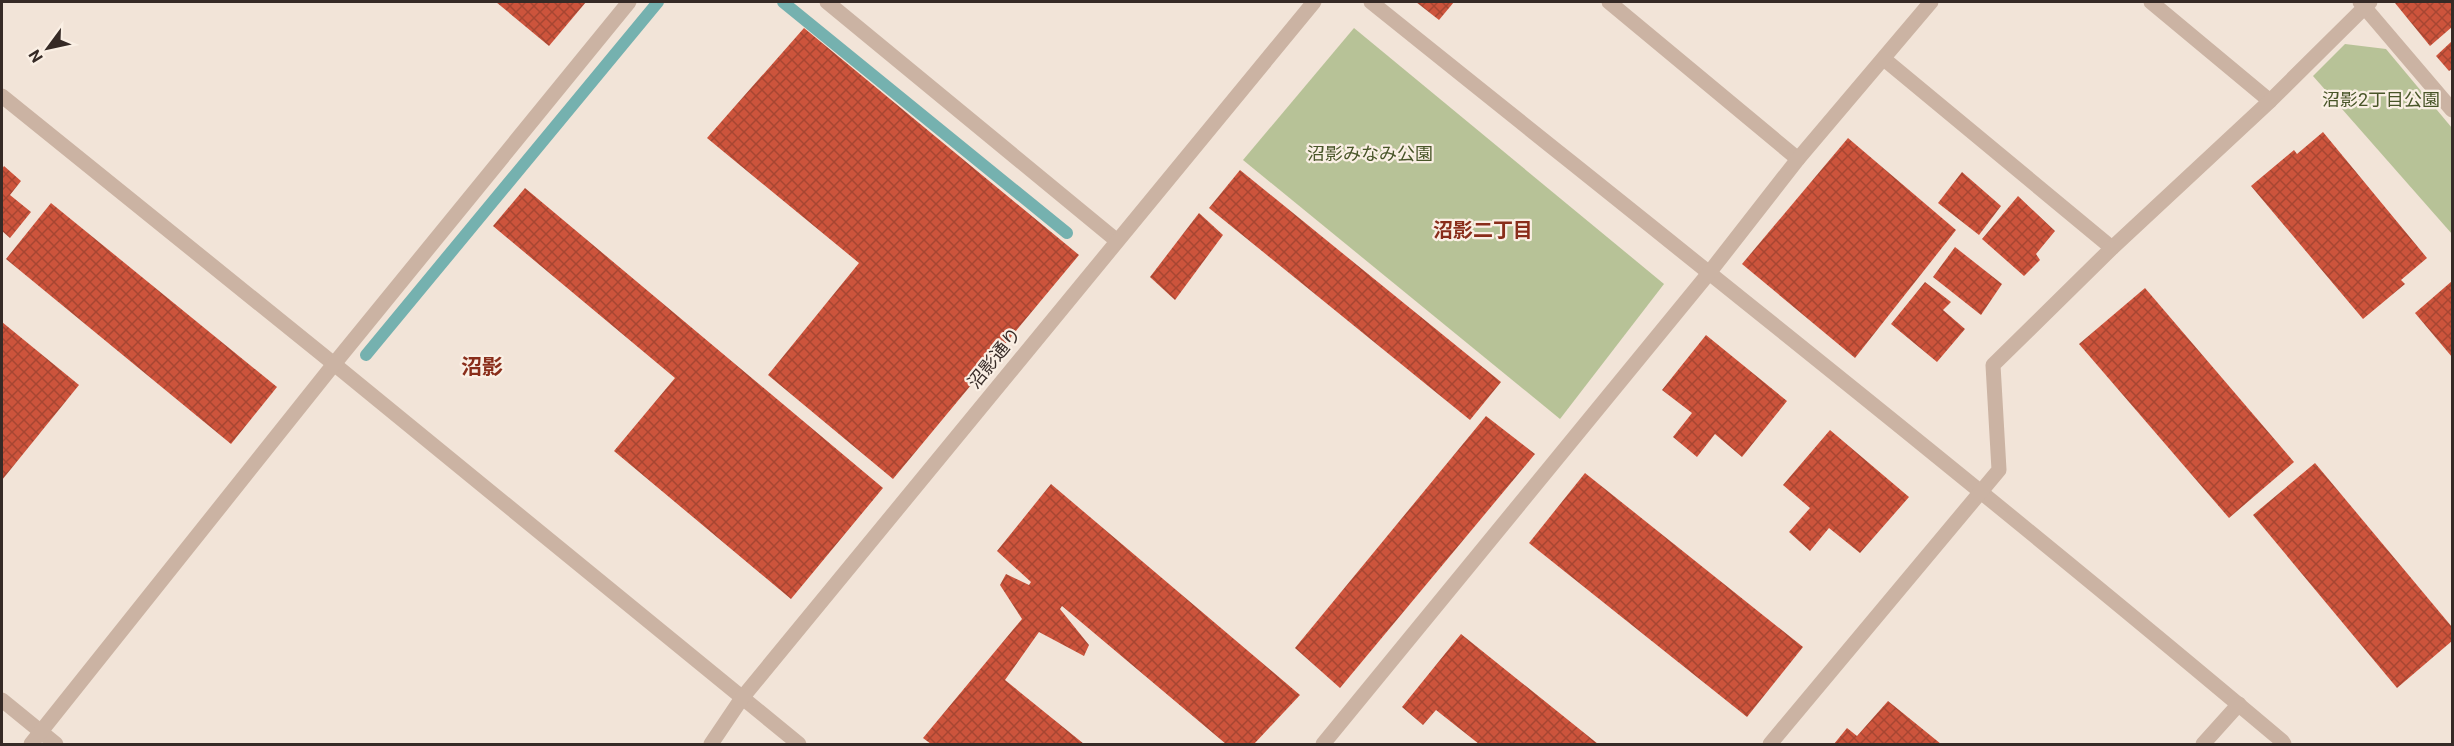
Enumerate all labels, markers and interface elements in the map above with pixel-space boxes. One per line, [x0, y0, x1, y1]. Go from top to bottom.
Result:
north arrow [18, 18, 78, 78]
text: N [25, 46, 47, 66]
park label: 沼影2丁目公園 [2322, 89, 2440, 110]
park label: 沼影みなみ公園 [1307, 143, 1433, 164]
district label: 沼影二丁目 [1433, 218, 1533, 242]
street label: 沼影通り [963, 323, 1025, 393]
district label: 沼影 [461, 355, 503, 379]

